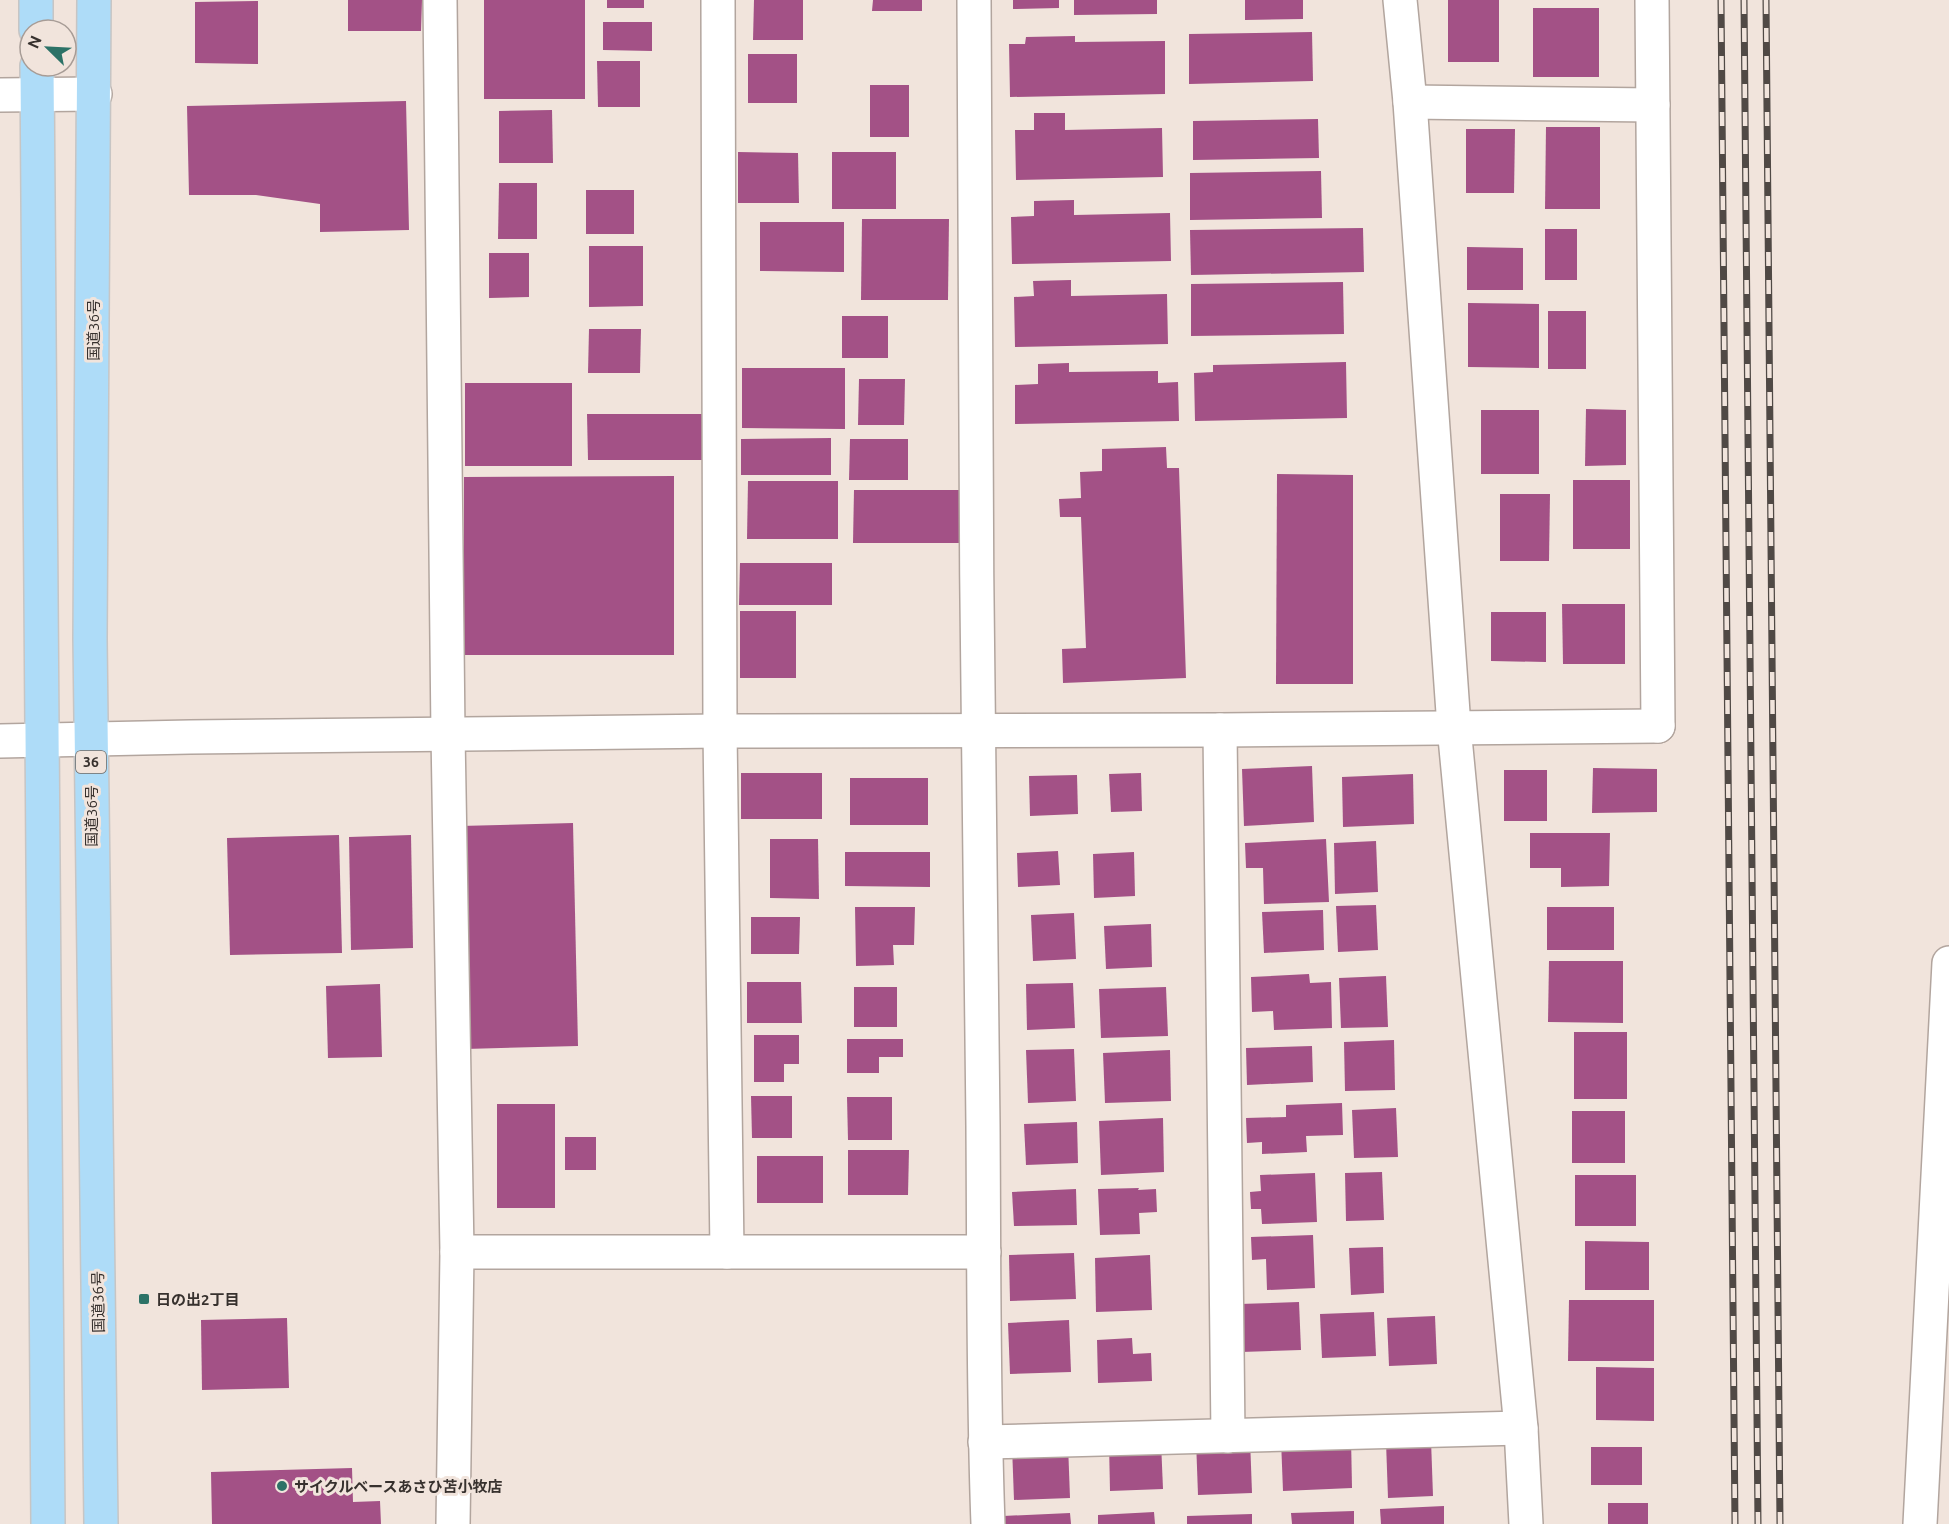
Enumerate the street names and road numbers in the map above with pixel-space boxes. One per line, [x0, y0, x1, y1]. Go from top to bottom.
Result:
street label: 国道36号 [85, 299, 102, 361]
road number: 36 [76, 751, 106, 773]
street label: 国道36号 [83, 785, 100, 847]
street label: 国道36号 [89, 1271, 107, 1333]

